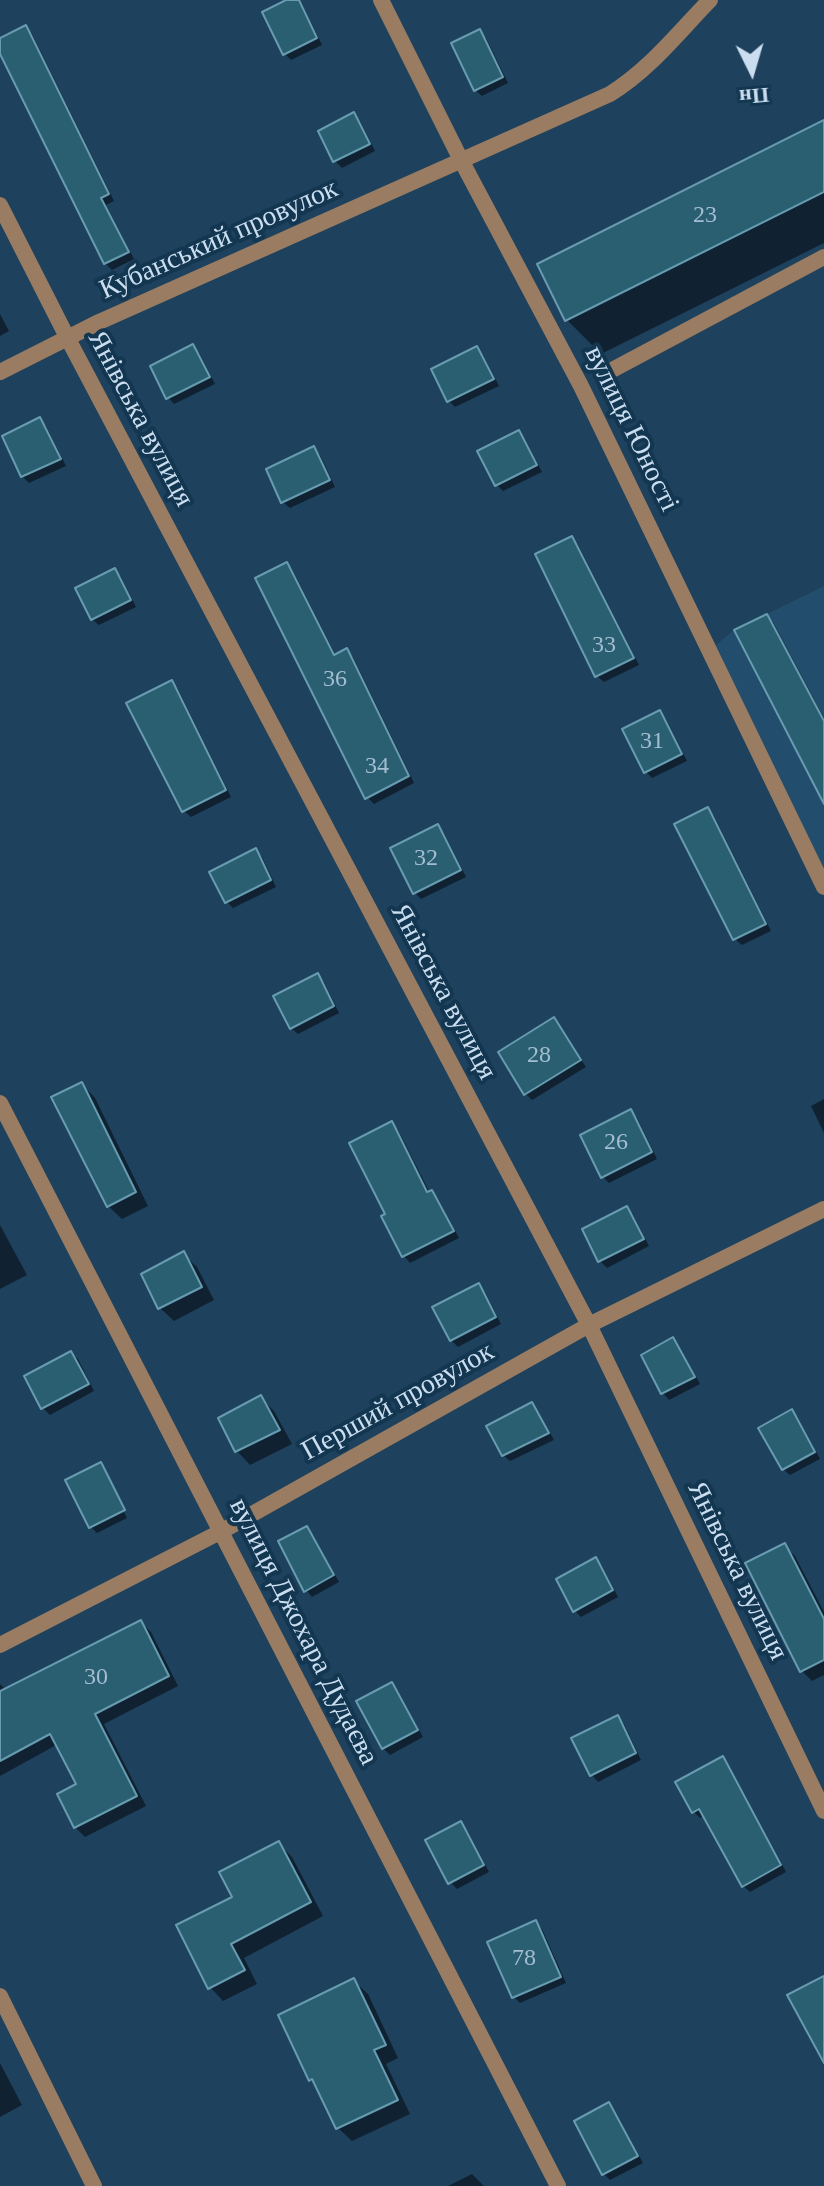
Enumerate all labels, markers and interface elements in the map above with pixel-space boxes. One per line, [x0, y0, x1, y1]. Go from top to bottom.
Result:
north arrow [712, 32, 792, 112]
text: Пн [738, 83, 770, 110]
street label: Кубанський провулок [95, 172, 343, 308]
house number: 23 [693, 202, 717, 230]
street label: Янівська вулиця [80, 325, 200, 513]
street label: вулиця Юності [576, 341, 686, 517]
house number: 33 [592, 632, 616, 660]
house number: 36 [323, 666, 347, 694]
house number: 31 [640, 728, 664, 756]
house number: 34 [365, 753, 389, 781]
house number: 32 [414, 845, 438, 873]
street label: Янівська вулиця [383, 898, 503, 1086]
house number: 28 [527, 1042, 551, 1070]
house number: 26 [604, 1129, 628, 1157]
street label: Перший провулок [296, 1335, 500, 1469]
street label: Янівська вулиця [679, 1476, 795, 1666]
street label: вулиця Джохара Дудаєва [221, 1493, 385, 1771]
house number: 30 [84, 1664, 108, 1692]
house number: 78 [512, 1945, 536, 1973]

